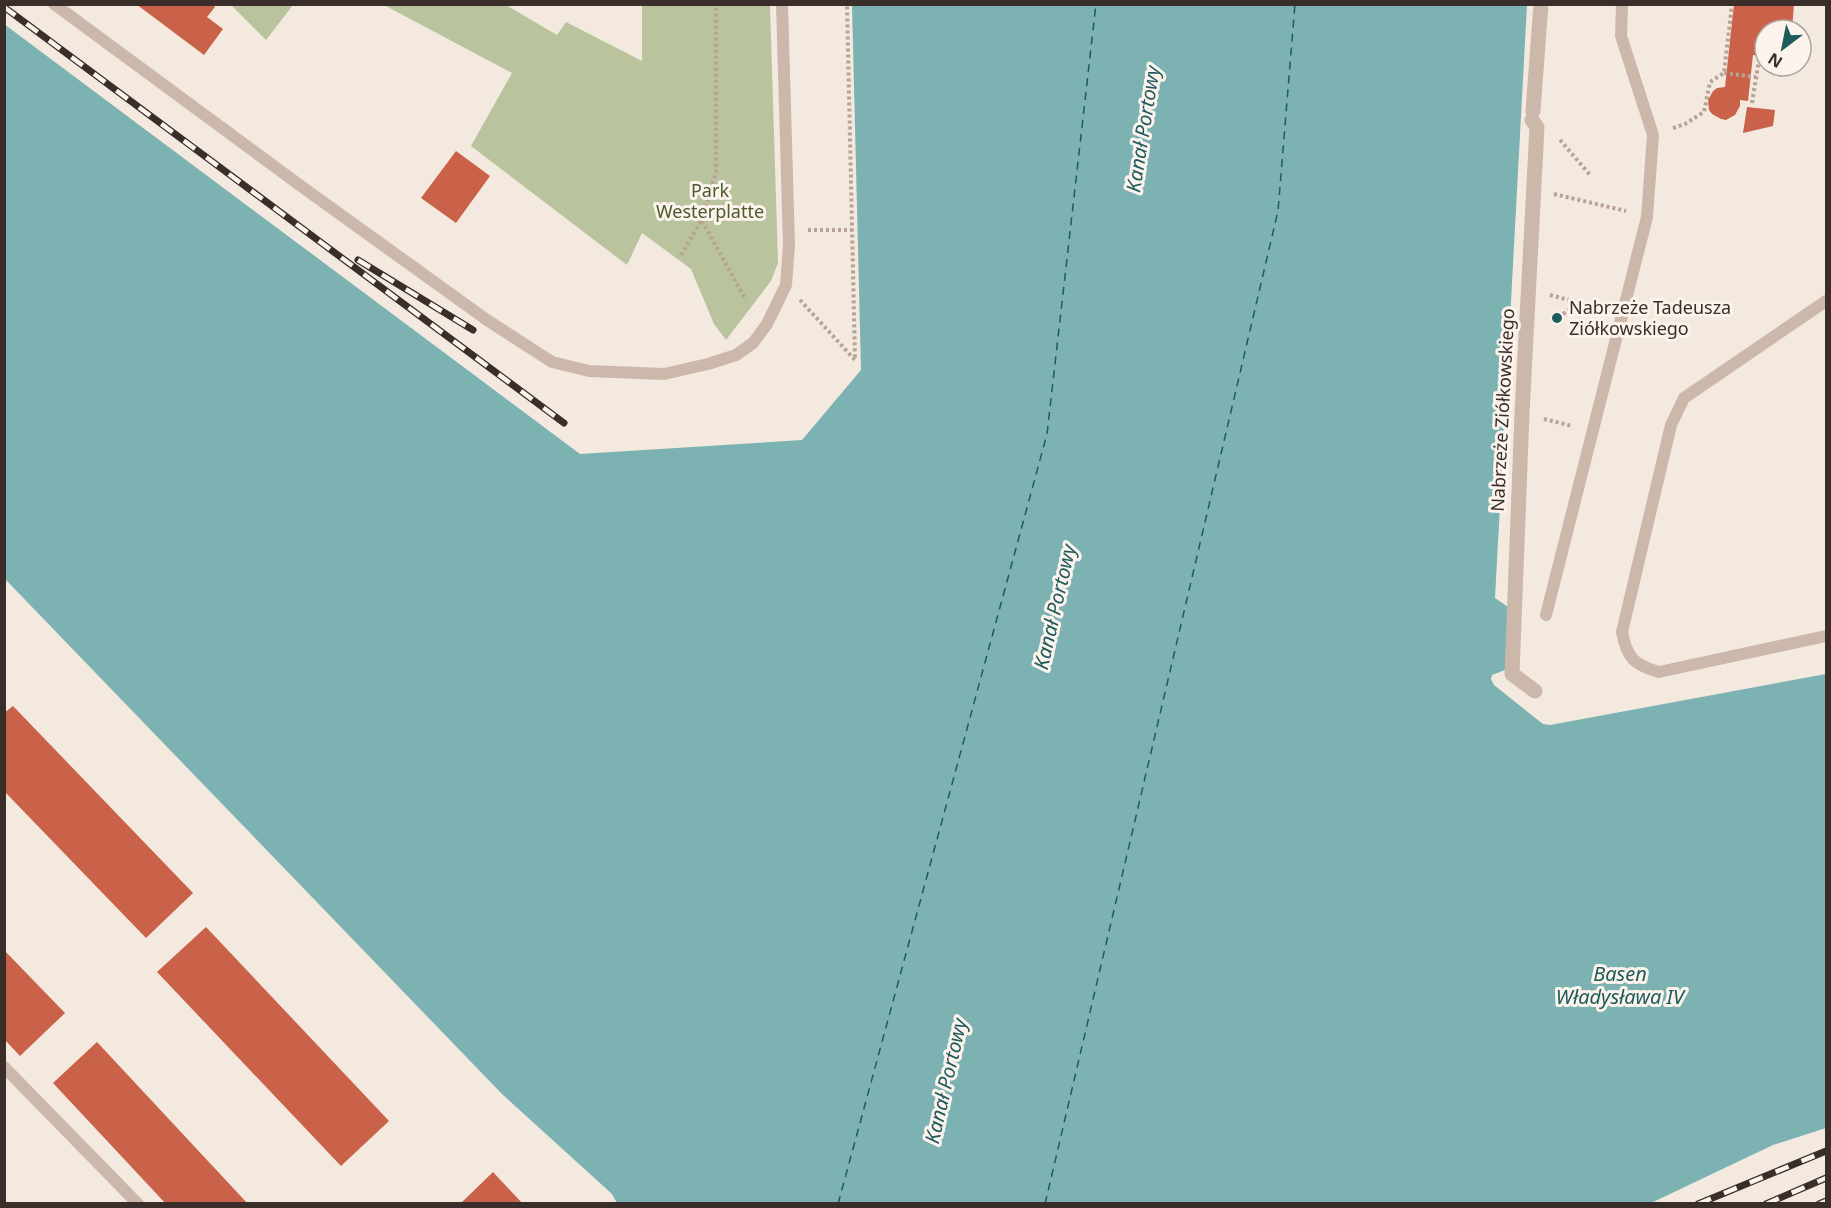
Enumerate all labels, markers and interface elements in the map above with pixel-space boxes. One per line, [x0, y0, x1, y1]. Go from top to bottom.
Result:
north arrow [1753, 18, 1813, 78]
text: N [1764, 48, 1786, 73]
water label: Kanał Portowy [1119, 62, 1166, 194]
park label: Park Westerplatte [656, 178, 764, 223]
place label: Nabrzeże Tadeusza Ziółkowskiego [1569, 295, 1731, 340]
street label: Nabrzeże Ziółkowskiego [1485, 308, 1519, 512]
marker: Nabrzeże Tadeusza Ziółkowskiego [1550, 311, 1564, 325]
water label: Kanał Portowy [1027, 540, 1082, 672]
water label: Basen Władysława IV [1556, 960, 1686, 1010]
water label: Kanał Portowy [918, 1014, 973, 1146]

